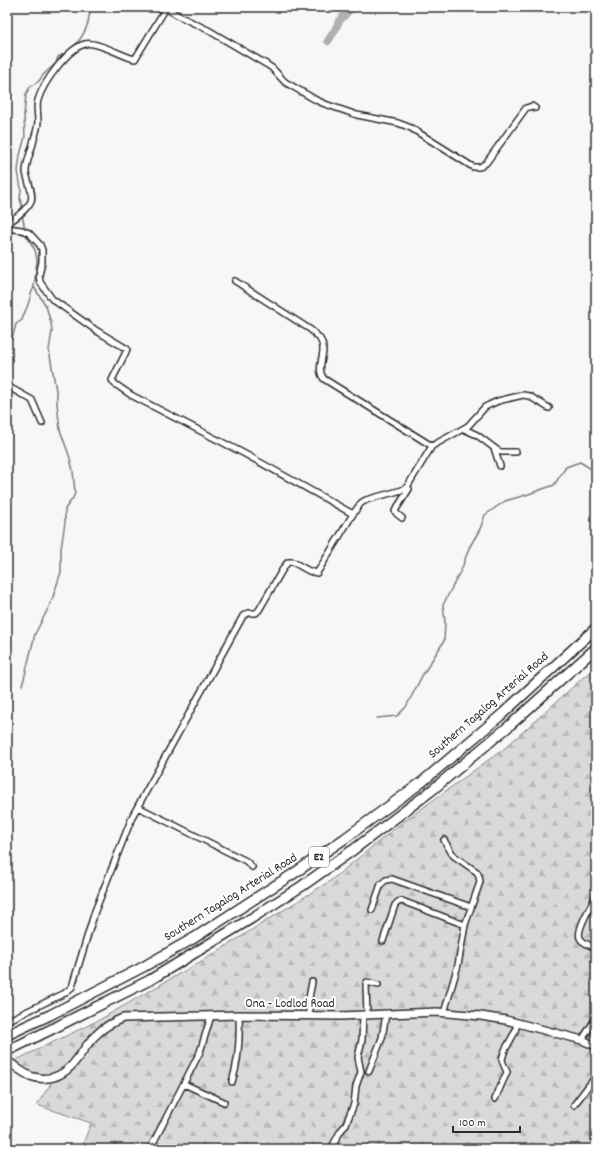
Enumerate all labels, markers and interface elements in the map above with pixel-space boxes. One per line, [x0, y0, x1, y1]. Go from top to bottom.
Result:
street label: Southern Tagalog Arterial Road [425, 648, 553, 764]
road number: E2 [309, 847, 329, 867]
street label: Southern Tagalog Arterial Road [161, 849, 301, 947]
street label: Ona - Lodlod Road [245, 995, 335, 1014]
scale bar [453, 1108, 520, 1134]
text: 100 m [459, 1115, 486, 1132]

